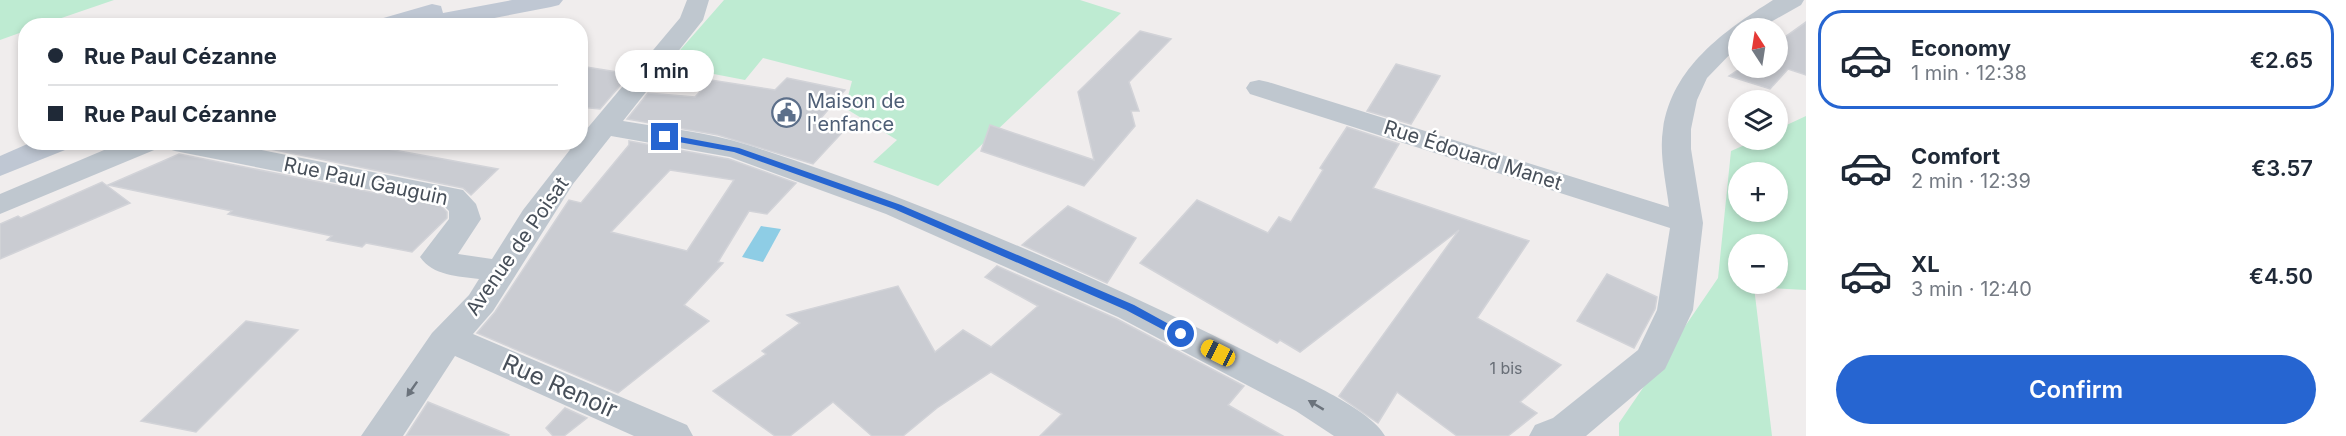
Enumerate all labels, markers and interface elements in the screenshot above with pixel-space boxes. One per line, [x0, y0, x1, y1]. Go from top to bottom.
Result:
north arrow [1728, 18, 1788, 78]
map controls [1728, 18, 1788, 294]
icon: car [1839, 33, 1893, 87]
text: Economy [1911, 35, 2011, 61]
text: Rue Paul Cézanne [84, 43, 277, 69]
text: €2.65 [2250, 47, 2313, 73]
callout: 1 min [616, 50, 714, 92]
text: 1 min [640, 59, 689, 83]
text: 1 min · 12:38 [1911, 61, 2027, 85]
place label: Maison de l'enfance [807, 89, 905, 136]
button: layers [1728, 90, 1788, 150]
public building icon: Maison de l'enfance [770, 97, 802, 129]
text: Rue Paul Cézanne [84, 101, 277, 127]
street label: Rue Édouard Manet [1381, 114, 1566, 195]
route end [651, 123, 678, 150]
icon: car [1839, 141, 1893, 195]
text: Comfort [1911, 143, 2000, 169]
street label: Rue Paul Gauguin [282, 152, 450, 210]
text: €3.57 [2251, 155, 2313, 181]
button: + [1728, 162, 1788, 222]
text: 2 min · 12:39 [1911, 169, 2031, 193]
street label: Avenue de Poisat [460, 172, 574, 320]
button: − [1728, 234, 1788, 294]
icon: car [1839, 249, 1893, 303]
text: XL [1911, 251, 1940, 277]
text: €4.50 [2249, 263, 2313, 289]
text: 3 min · 12:40 [1911, 277, 2032, 301]
route start [1167, 320, 1194, 347]
car [1198, 337, 1238, 369]
street label: Rue Renoir [498, 348, 622, 424]
button: Confirm [1836, 355, 2316, 424]
house number: 1 bis [1489, 358, 1523, 378]
one-way arrow [406, 380, 418, 396]
one-way arrow [1308, 399, 1324, 410]

